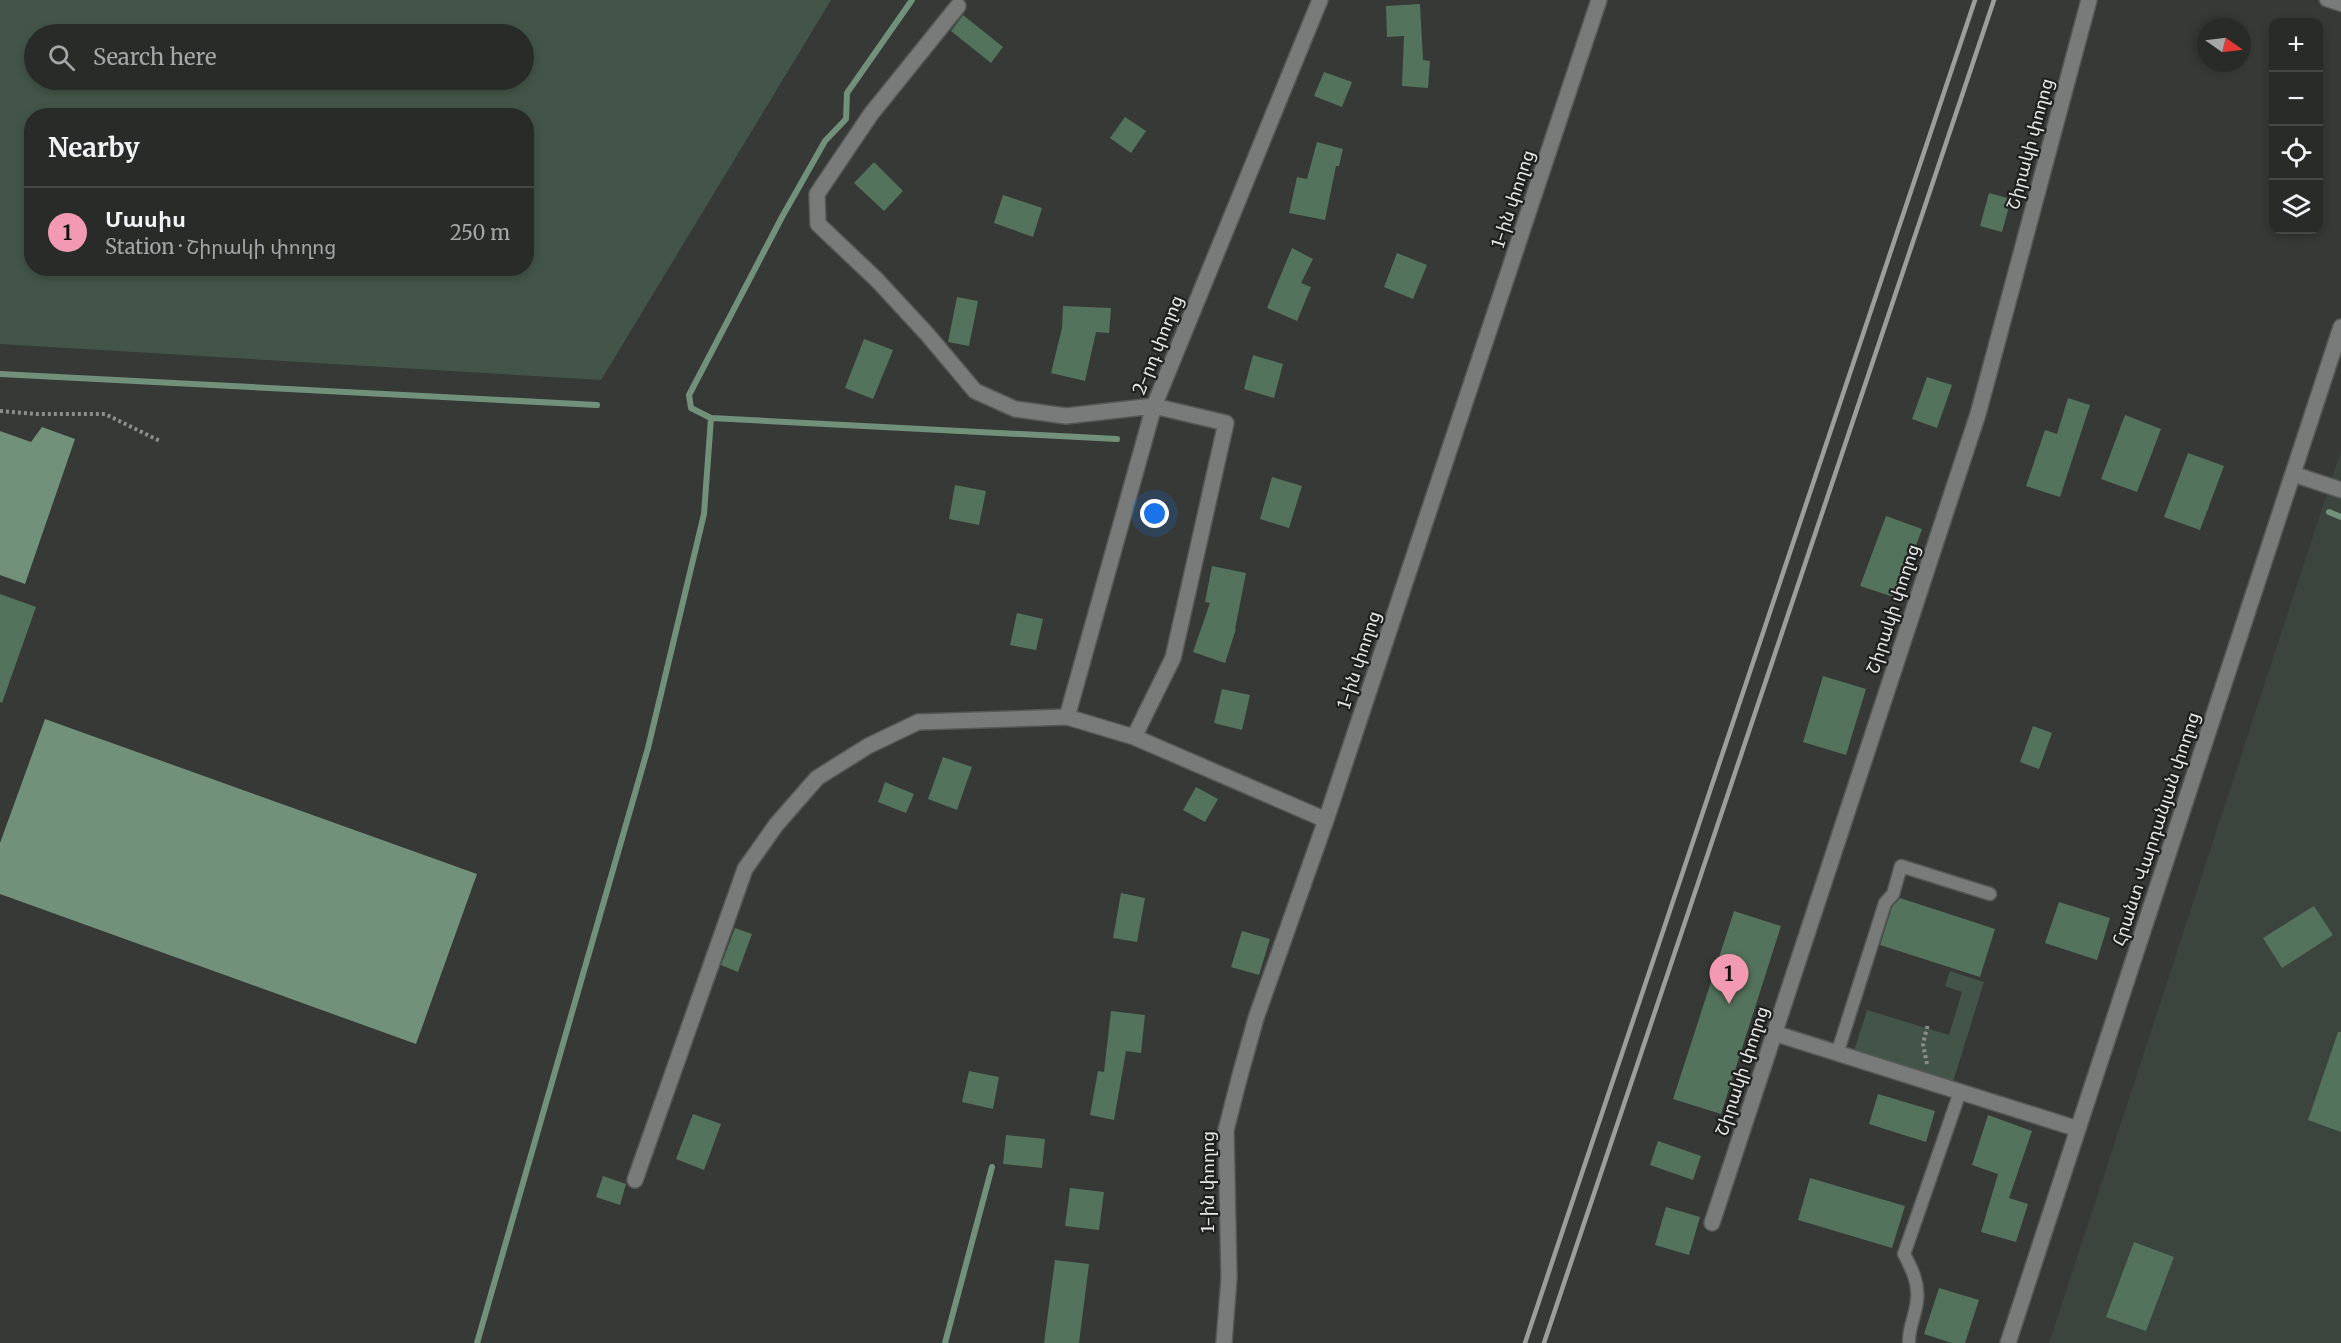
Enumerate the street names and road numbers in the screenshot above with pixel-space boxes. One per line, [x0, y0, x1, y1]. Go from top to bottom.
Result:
street label: Շիրակի փողոց [2001, 76, 2058, 212]
street label: 1-ին փողոց [1486, 147, 1539, 251]
street label: 2-րդ փողոց [1127, 292, 1188, 398]
street label: Շիրակի փողոց [1861, 541, 1924, 677]
street label: 1-ին փողոց [1332, 608, 1385, 712]
street label: Հրանտ Վարդանյան փողոց [2107, 709, 2204, 949]
street label: Շիրակի փողոց [1710, 1003, 1773, 1139]
street label: 1-ին փողոց [1196, 1131, 1219, 1233]

